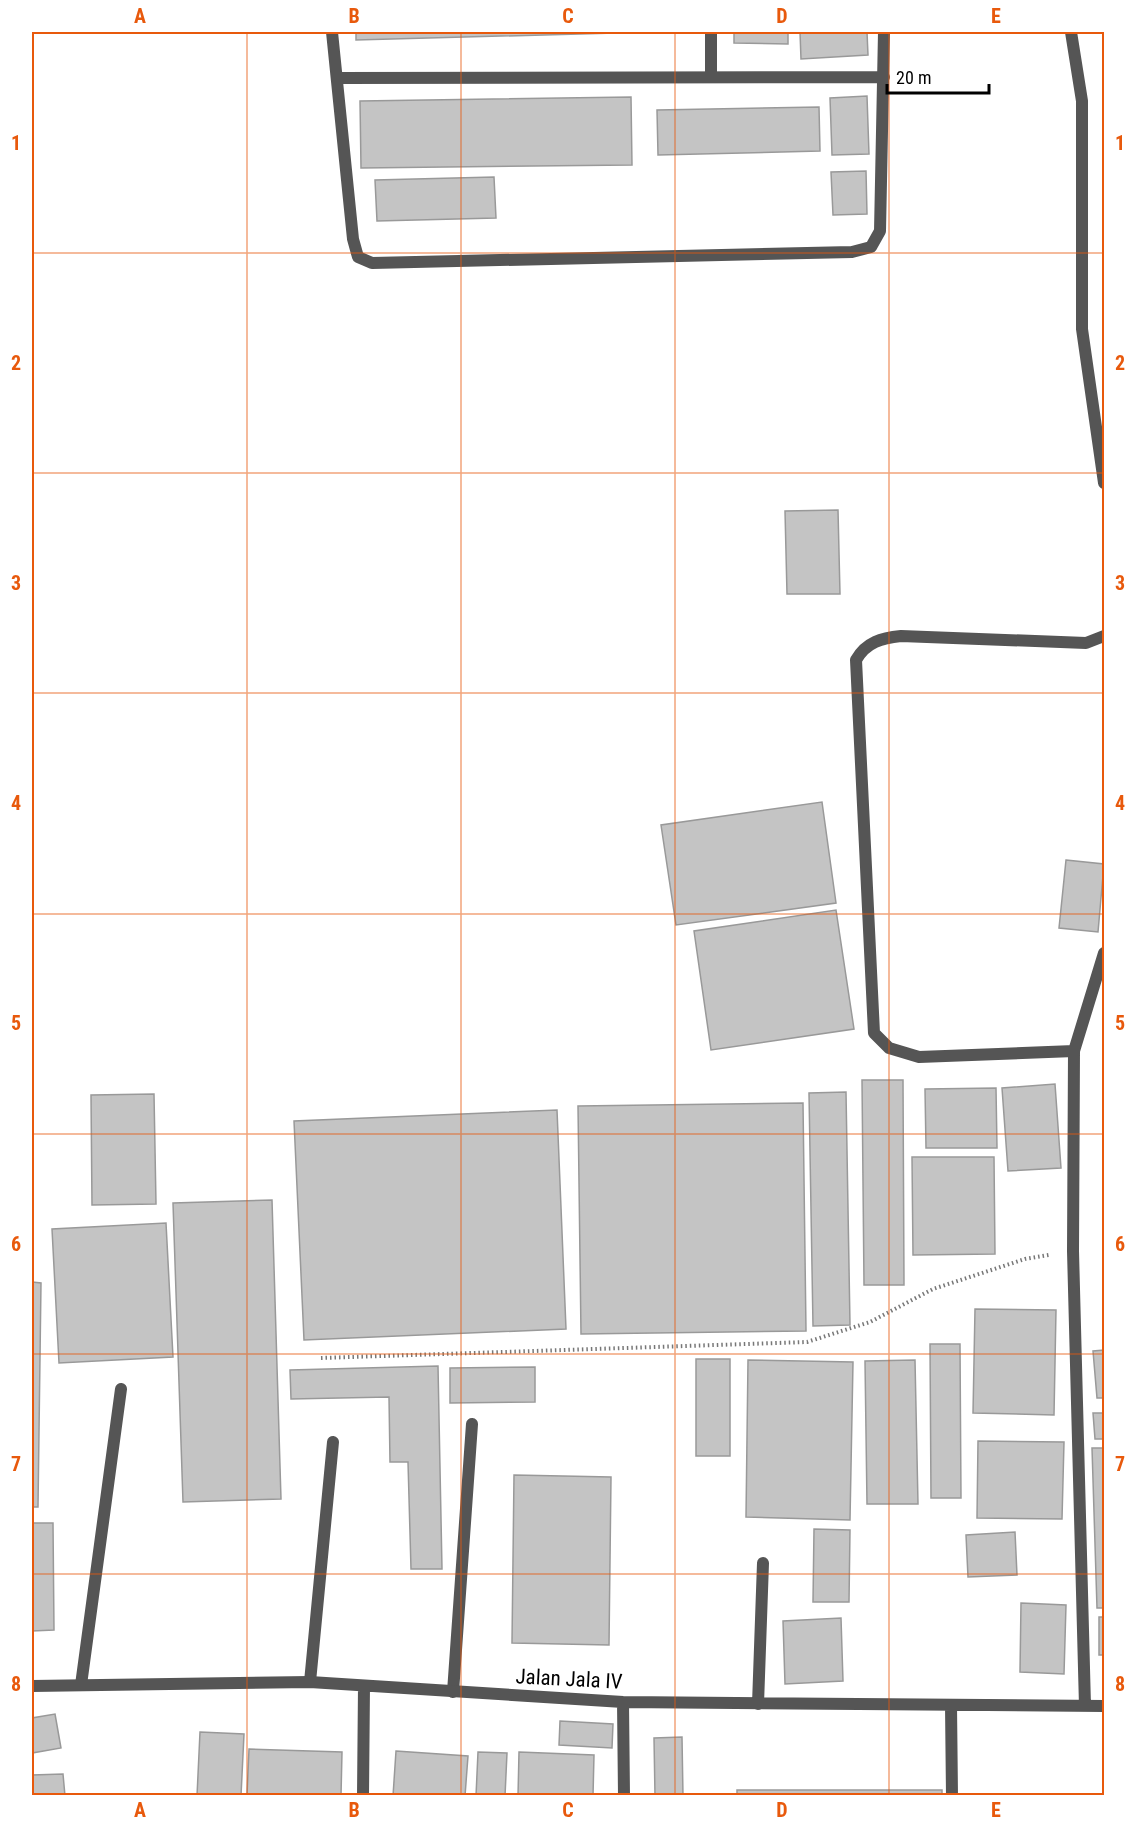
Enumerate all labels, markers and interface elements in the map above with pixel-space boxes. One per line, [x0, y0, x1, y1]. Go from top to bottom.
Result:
text: A [134, 4, 146, 28]
text: B [348, 4, 360, 28]
text: C [562, 4, 574, 28]
text: D [776, 4, 788, 28]
text: E [991, 4, 1001, 28]
scale bar [887, 57, 989, 95]
text: 20 m [896, 67, 931, 88]
text: 1 [11, 131, 21, 155]
text: 1 [1115, 131, 1125, 155]
text: 2 [11, 351, 21, 375]
text: 2 [1115, 351, 1125, 375]
text: 3 [11, 571, 21, 595]
text: 3 [1115, 571, 1125, 595]
text: 4 [11, 791, 21, 815]
text: 4 [1115, 791, 1125, 815]
text: 5 [11, 1011, 21, 1035]
text: 5 [1115, 1011, 1125, 1035]
text: 6 [11, 1232, 21, 1256]
text: 6 [1115, 1232, 1125, 1256]
text: 7 [11, 1452, 21, 1476]
text: 7 [1115, 1452, 1125, 1476]
street label: Jalan Jala IV [515, 1664, 623, 1694]
text: 8 [11, 1672, 21, 1696]
text: 8 [1115, 1672, 1125, 1696]
text: A [134, 1798, 146, 1822]
text: B [348, 1798, 360, 1822]
text: C [562, 1798, 574, 1822]
text: D [776, 1798, 788, 1822]
text: E [991, 1798, 1001, 1822]

